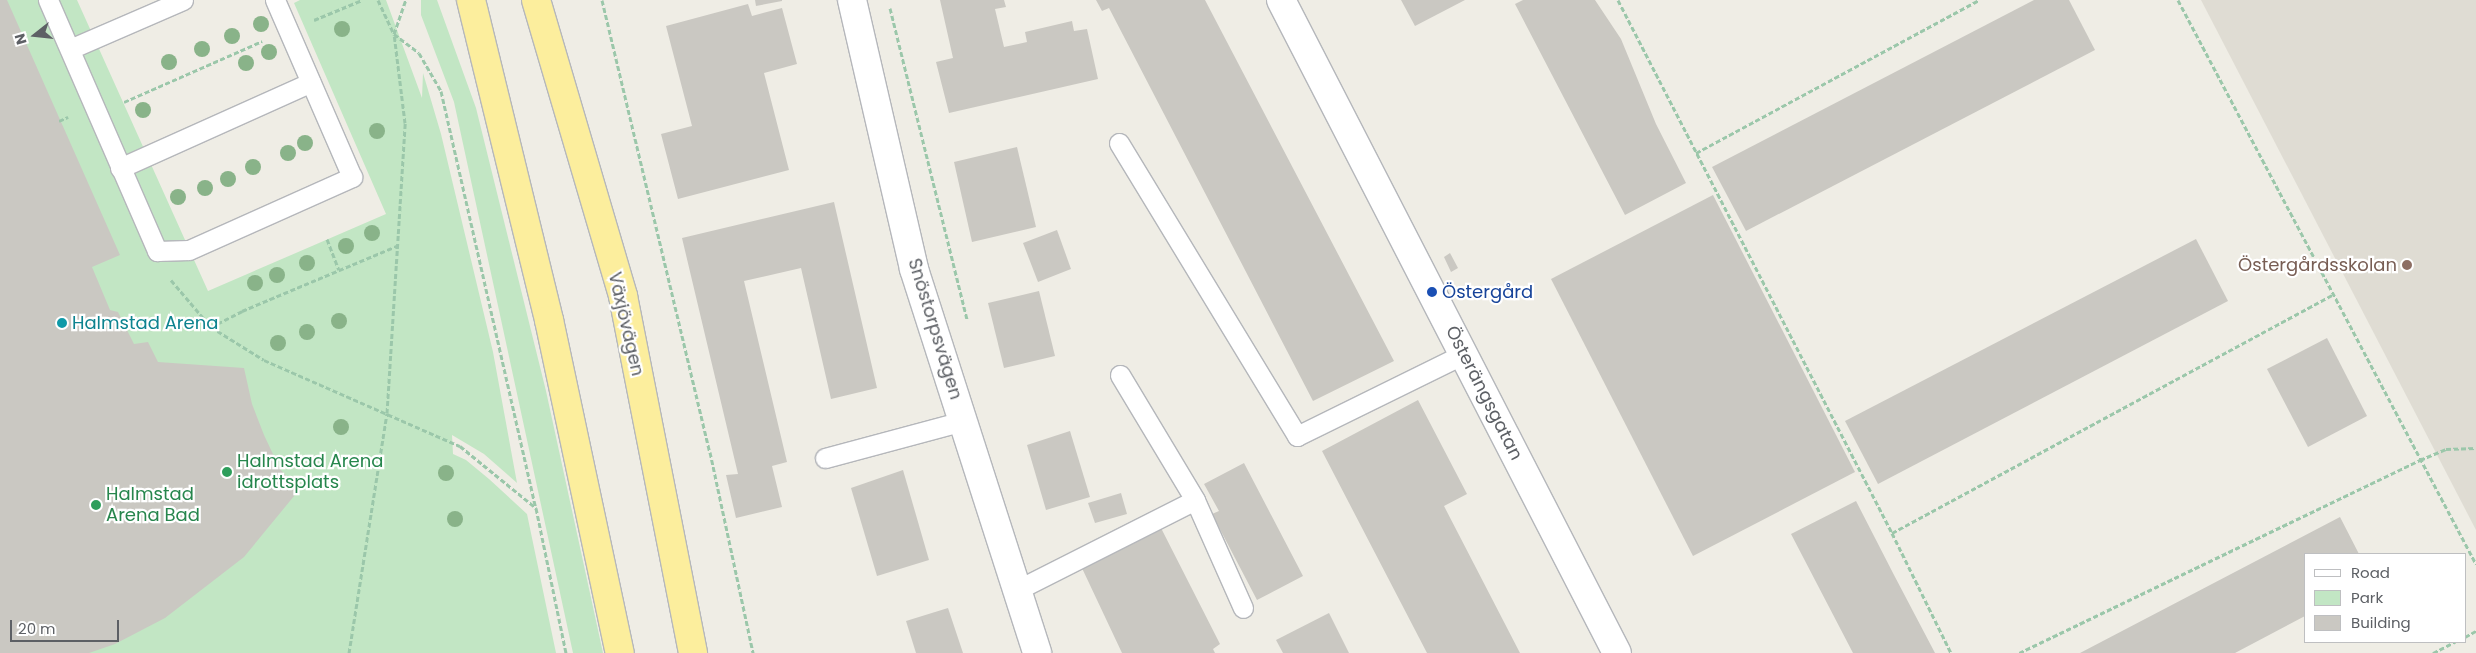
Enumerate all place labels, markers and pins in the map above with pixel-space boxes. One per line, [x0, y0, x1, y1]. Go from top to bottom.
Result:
place label: Östergårdsskolan [2238, 254, 2397, 276]
marker: Östergårdsskolan [2401, 259, 2413, 271]
place label: Östergård [1442, 281, 1533, 303]
marker: Östergård [1426, 286, 1438, 298]
place label: Halmstad Arena [72, 312, 218, 334]
marker: Halmstad Arena [56, 317, 68, 329]
place label: Halmstad Arena idrottsplats [237, 451, 383, 494]
marker: Halmstad Arena idrottsplats [221, 466, 233, 478]
place label: Halmstad Arena Bad [106, 484, 200, 526]
marker: Halmstad Arena Bad [90, 499, 102, 511]

